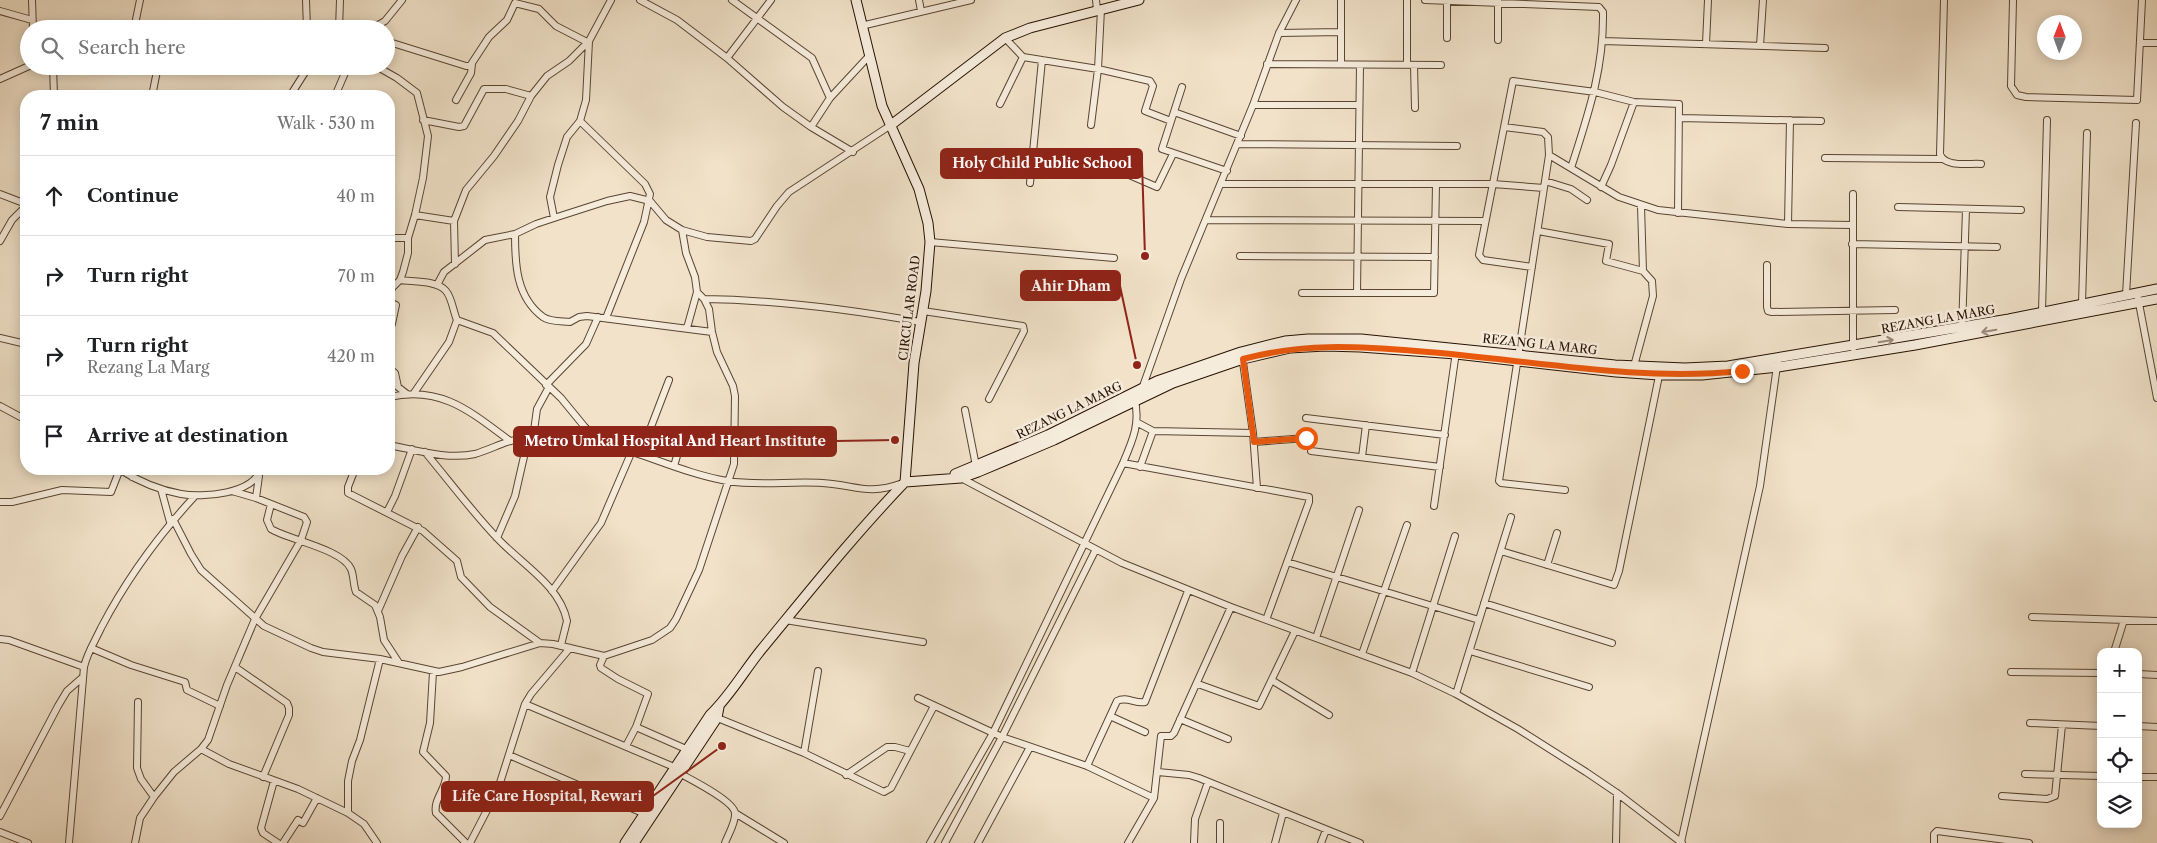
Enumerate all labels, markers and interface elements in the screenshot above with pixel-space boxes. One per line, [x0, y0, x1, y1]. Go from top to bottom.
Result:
north arrow [2037, 15, 2082, 60]
search box [20, 20, 395, 75]
icon: search [38, 34, 66, 62]
text: Search here [78, 36, 186, 59]
text: 7 min [40, 110, 99, 135]
text: Walk · 530 m [277, 113, 375, 133]
callout: Holy Child Public School [941, 149, 1142, 178]
text: Holy Child Public School [952, 154, 1132, 172]
icon: ahead [40, 182, 68, 210]
text: Continue [87, 184, 179, 207]
text: 40 m [336, 186, 375, 206]
street label: CIRCULAR ROAD [895, 254, 923, 362]
icon: right [40, 262, 68, 290]
text: Turn right [87, 264, 188, 287]
text: 70 m [338, 266, 375, 286]
callout: Ahir Dham [1021, 271, 1120, 300]
text: Ahir Dham [1030, 277, 1111, 295]
street label: REZANG LA MARG [1880, 302, 1997, 336]
one-way arrow [1981, 327, 1997, 337]
street label: REZANG LA MARG [1482, 331, 1599, 358]
text: Turn right [87, 334, 188, 357]
one-way arrow [1877, 335, 1893, 345]
icon: right [40, 342, 68, 370]
text: 420 m [327, 346, 375, 366]
text: Rezang La Marg [87, 357, 210, 377]
route end [1731, 360, 1754, 383]
street label: REZANG LA MARG [1014, 378, 1125, 442]
icon: arrive [40, 422, 68, 450]
text: Arrive at destination [87, 424, 288, 447]
callout: Metro Umkal Hospital And Heart Institute [514, 427, 836, 456]
route start [1295, 427, 1318, 450]
text: Metro Umkal Hospital And Heart Institute [524, 432, 826, 450]
map controls [2097, 648, 2142, 828]
button: + [2097, 648, 2142, 693]
button: − [2097, 693, 2142, 738]
button: locate [2097, 738, 2142, 783]
callout: Life Care Hospital, Rewari [442, 782, 653, 811]
button: layers [2097, 783, 2142, 828]
text: Life Care Hospital, Rewari [452, 787, 642, 805]

